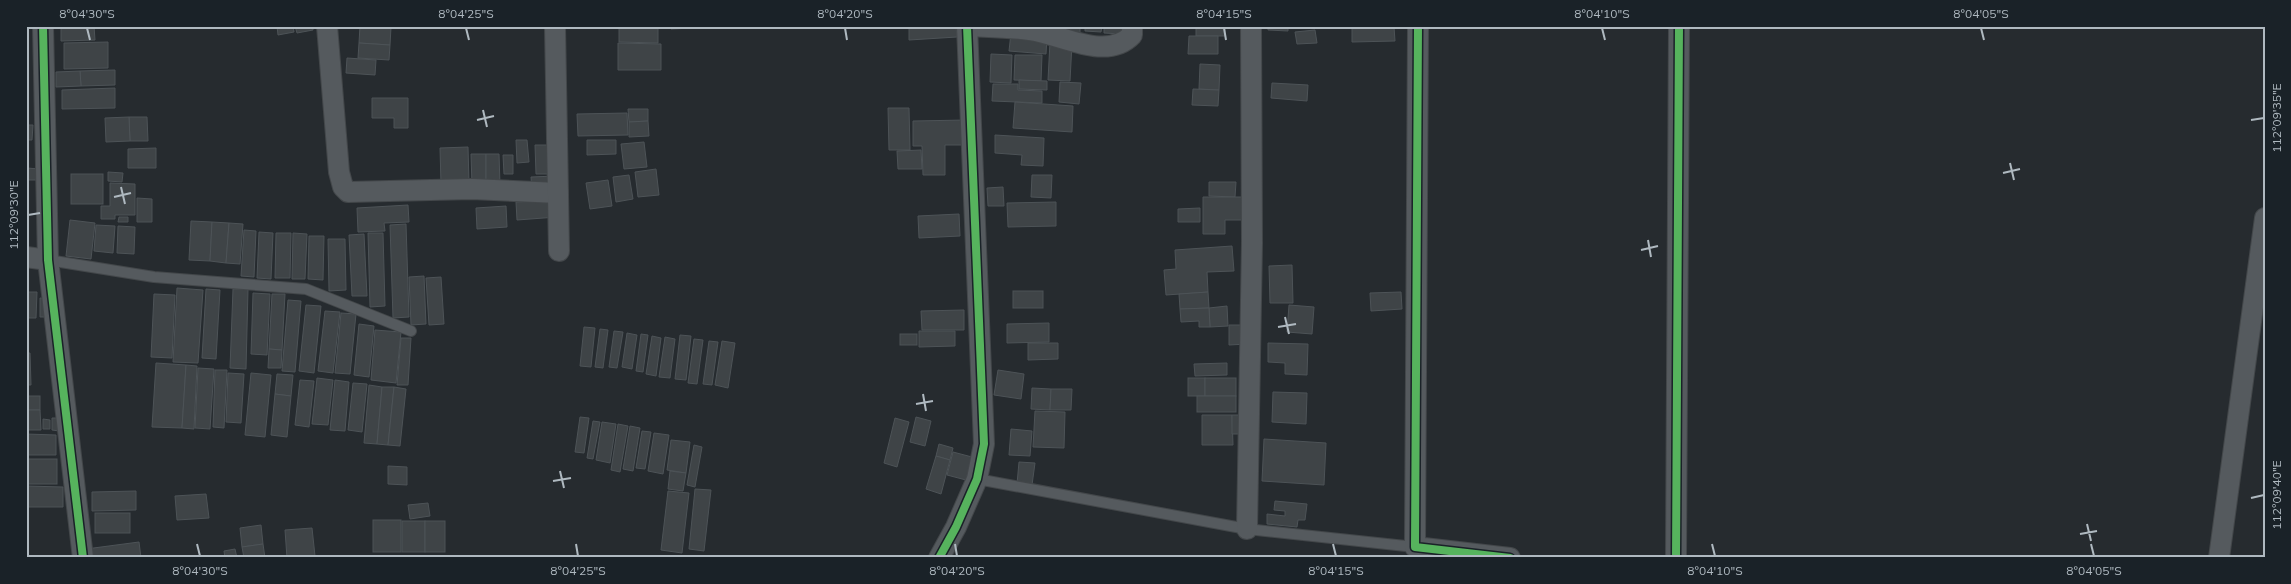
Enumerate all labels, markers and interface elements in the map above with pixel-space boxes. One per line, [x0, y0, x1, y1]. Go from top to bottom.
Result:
text: 8°04'30"S [59, 6, 115, 21]
text: 8°04'25"S [438, 6, 494, 21]
text: 8°04'20"S [817, 6, 873, 21]
text: 8°04'15"S [1196, 6, 1252, 21]
text: 8°04'10"S [1574, 6, 1630, 21]
text: 8°04'05"S [1953, 6, 2009, 21]
text: 112°09'35"E [2269, 83, 2284, 153]
text: 112°09'30"E [6, 180, 21, 250]
text: 112°09'40"E [2269, 460, 2284, 530]
text: 8°04'30"S [172, 563, 228, 578]
text: 8°04'25"S [550, 563, 606, 578]
text: 8°04'20"S [929, 563, 985, 578]
text: 8°04'15"S [1308, 563, 1364, 578]
text: 8°04'10"S [1687, 563, 1743, 578]
text: 8°04'05"S [2066, 563, 2122, 578]

